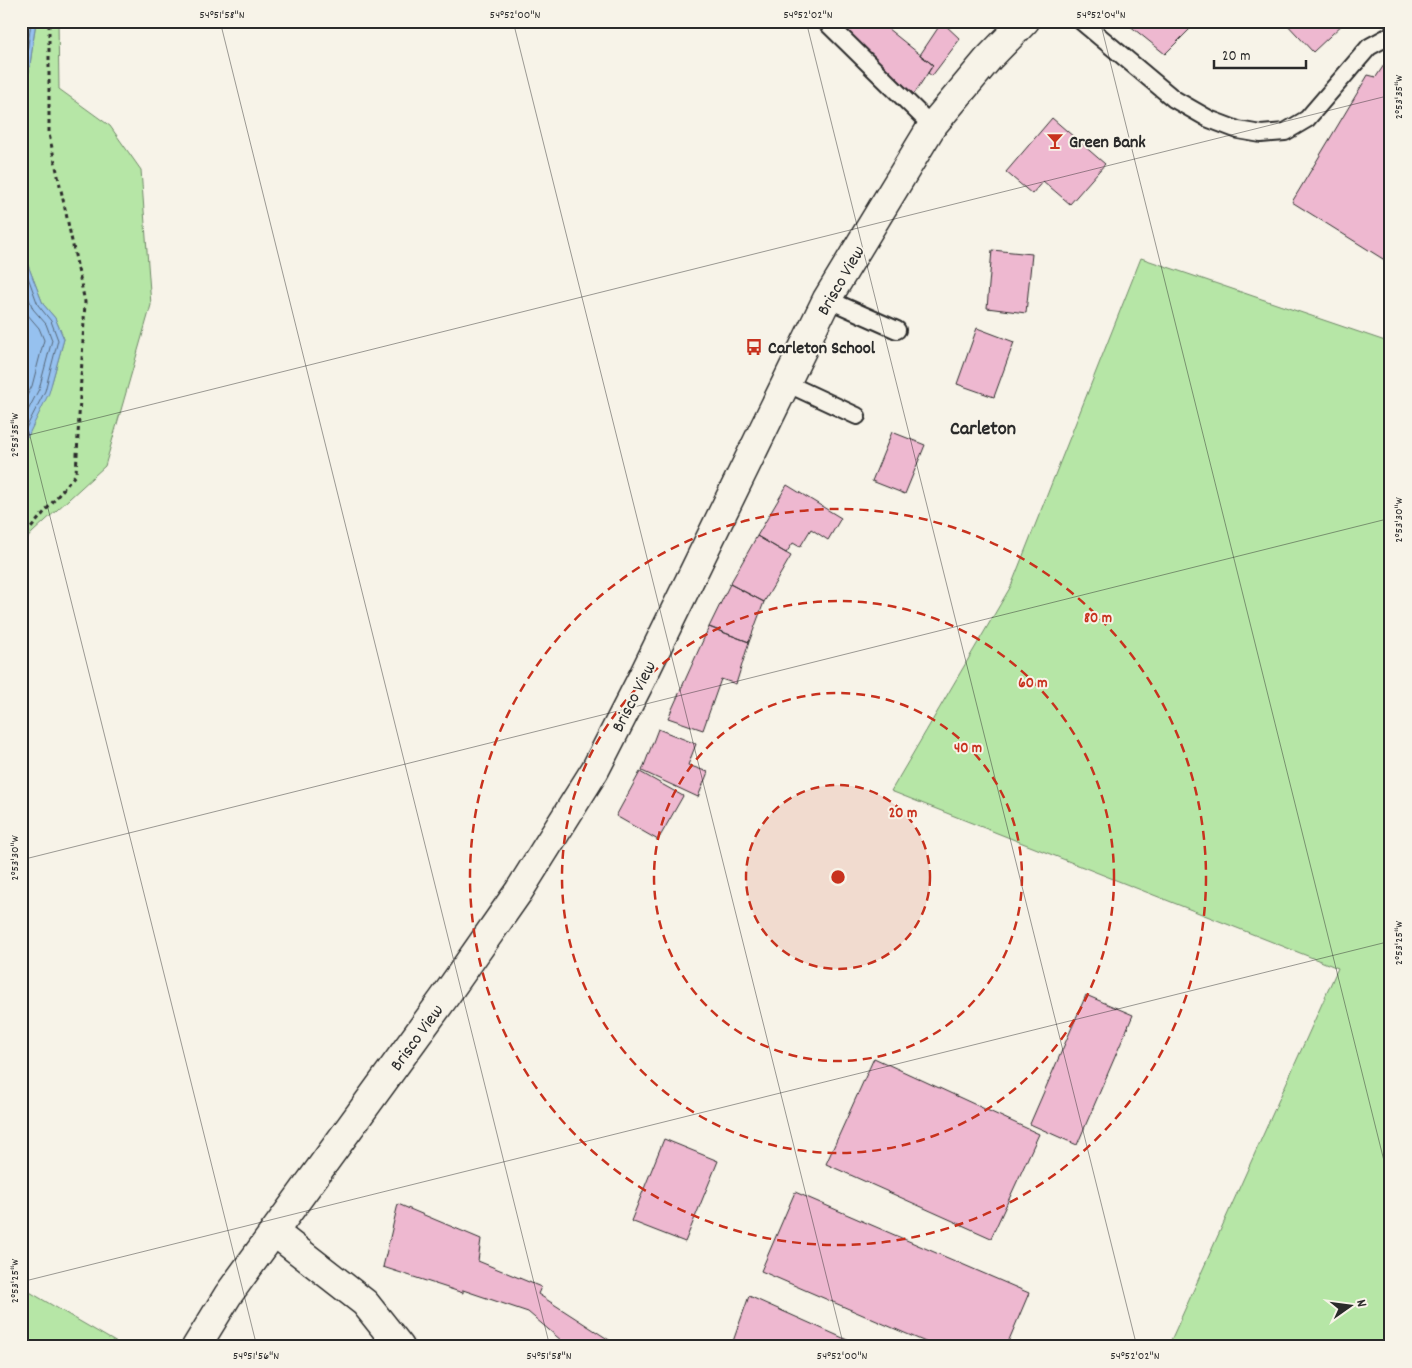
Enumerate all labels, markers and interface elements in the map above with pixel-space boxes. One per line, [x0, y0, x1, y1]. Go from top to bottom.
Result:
text: 54°51'58"N [199, 7, 245, 24]
text: 54°52'00"N [490, 7, 540, 24]
text: 54°52'02"N [783, 7, 833, 24]
text: 54°52'04"N [1076, 7, 1126, 24]
scale bar [1214, 38, 1307, 70]
text: 20 m [1222, 46, 1250, 68]
text: 2°53'35"W [1391, 75, 1408, 119]
bar icon: Green Bank [1045, 131, 1065, 151]
place label: Green Bank [1069, 131, 1146, 156]
street label: Brisco View [812, 242, 872, 321]
bus stop icon: Carleton School [744, 337, 764, 357]
place label: Carleton School [768, 337, 876, 362]
text: 2°53'35"W [7, 413, 24, 457]
district label: Carleton [950, 416, 1016, 444]
text: 2°53'30"W [1391, 497, 1408, 543]
text: 80 m [1084, 608, 1112, 630]
street label: Brisco View [607, 657, 664, 737]
text: 60 m [1018, 673, 1048, 695]
text: 40 m [954, 738, 982, 760]
text: 20 m [889, 803, 917, 825]
text: 2°53'30"W [7, 835, 24, 881]
centre of rings [829, 868, 847, 886]
text: 2°53'25"W [1391, 921, 1408, 965]
street label: Brisco View [385, 1000, 451, 1077]
text: 2°53'25"W [7, 1259, 24, 1303]
north arrow [1324, 1280, 1374, 1330]
text: N [1350, 1298, 1371, 1309]
text: 54°51'56"N [233, 1348, 279, 1365]
text: 54°51'58"N [526, 1348, 572, 1365]
text: 54°52'00"N [817, 1348, 867, 1365]
text: 54°52'02"N [1110, 1348, 1160, 1365]

